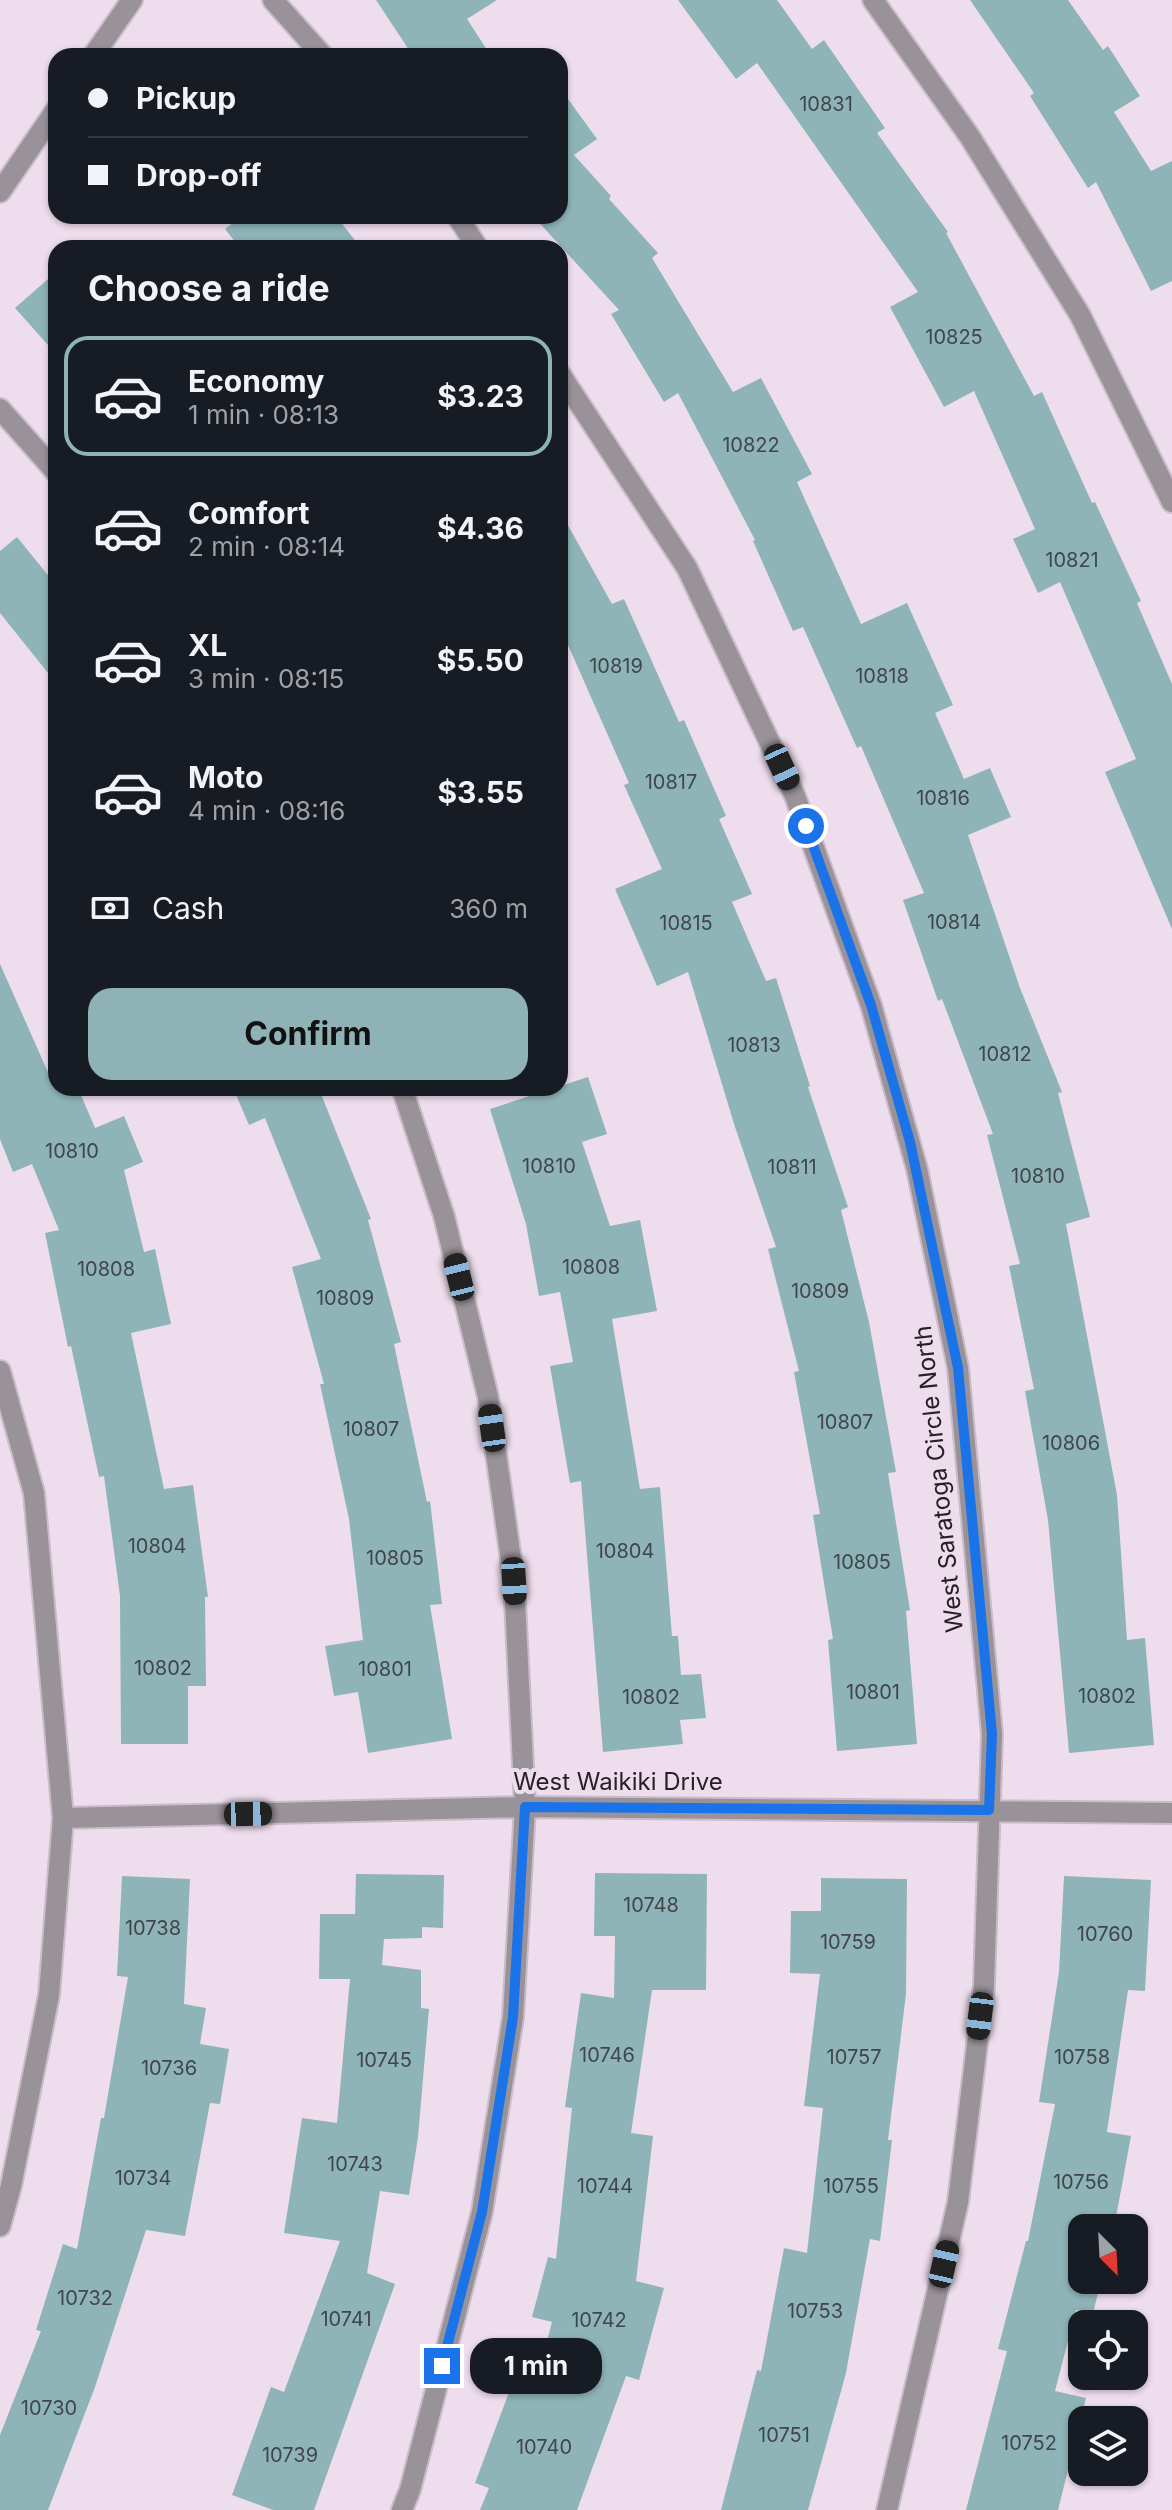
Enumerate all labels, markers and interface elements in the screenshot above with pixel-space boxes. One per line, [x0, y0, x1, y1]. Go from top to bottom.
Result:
text: Pickup [136, 80, 236, 116]
house number: 10831 [799, 92, 853, 116]
text: Drop-off [136, 157, 262, 193]
text: Choose a ride [88, 266, 330, 310]
house number: 10825 [925, 325, 983, 349]
icon: car [92, 360, 164, 432]
text: Economy [188, 363, 324, 399]
text: $3.23 [437, 378, 524, 414]
text: 1 min · 08:13 [188, 399, 339, 430]
house number: 10822 [722, 433, 780, 457]
icon: car [92, 492, 164, 564]
text: Comfort [188, 495, 309, 531]
text: $4.36 [437, 510, 524, 546]
text: 2 min · 08:14 [188, 531, 345, 562]
house number: 10821 [1045, 548, 1099, 572]
icon: car [92, 624, 164, 696]
text: XL [188, 627, 227, 663]
text: $5.50 [437, 642, 524, 678]
house number: 10819 [589, 654, 643, 678]
text: 3 min · 08:15 [188, 663, 344, 694]
house number: 10818 [855, 664, 909, 688]
car [761, 740, 803, 794]
icon: car [92, 756, 164, 828]
text: Moto [188, 759, 263, 795]
house number: 10817 [645, 770, 697, 794]
text: $3.55 [437, 774, 524, 810]
house number: 10816 [916, 786, 970, 810]
text: 4 min · 08:16 [188, 795, 345, 826]
route start [788, 808, 824, 844]
icon: cash [88, 886, 132, 930]
text: Cash [152, 890, 224, 926]
text: 360 m [449, 893, 528, 924]
house number: 10814 [927, 910, 981, 934]
house number: 10815 [659, 911, 713, 935]
button: Confirm [88, 988, 528, 1080]
house number: 10813 [727, 1033, 781, 1057]
house number: 10812 [978, 1042, 1032, 1066]
house number: 10810 [45, 1139, 99, 1163]
house number: 10810 [522, 1154, 576, 1178]
house number: 10811 [767, 1155, 817, 1179]
house number: 10810 [1011, 1164, 1065, 1188]
car [442, 1251, 476, 1303]
house number: 10808 [562, 1255, 620, 1279]
house number: 10808 [77, 1257, 135, 1281]
house number: 10809 [791, 1279, 849, 1303]
house number: 10809 [316, 1286, 374, 1310]
street label: West Saratoga Circle North [908, 1324, 969, 1634]
car [477, 1403, 507, 1453]
house number: 10807 [817, 1410, 873, 1434]
house number: 10807 [343, 1417, 399, 1441]
house number: 10806 [1042, 1431, 1100, 1455]
house number: 10804 [128, 1534, 186, 1558]
house number: 10804 [596, 1539, 654, 1563]
house number: 10805 [366, 1546, 424, 1570]
house number: 10805 [833, 1550, 891, 1574]
car [501, 1556, 527, 1606]
house number: 10802 [134, 1656, 192, 1680]
house number: 10801 [358, 1657, 412, 1681]
house number: 10801 [846, 1680, 900, 1704]
house number: 10802 [1078, 1684, 1136, 1708]
house number: 10802 [622, 1685, 680, 1709]
street label: West Waikiki Drive [513, 1767, 723, 1796]
car [224, 1802, 272, 1826]
house number: 10748 [623, 1893, 679, 1917]
house number: 10738 [125, 1916, 181, 1940]
house number: 10760 [1077, 1922, 1133, 1946]
house number: 10759 [820, 1930, 876, 1954]
car [965, 1991, 995, 2041]
house number: 10746 [579, 2043, 635, 2067]
house number: 10757 [827, 2045, 881, 2069]
house number: 10758 [1054, 2045, 1110, 2069]
house number: 10745 [356, 2048, 412, 2072]
house number: 10736 [141, 2056, 197, 2080]
house number: 10743 [327, 2152, 383, 2176]
house number: 10734 [115, 2166, 171, 2190]
house number: 10756 [1053, 2170, 1109, 2194]
house number: 10744 [577, 2174, 633, 2198]
house number: 10755 [823, 2174, 879, 2198]
north arrow [1068, 2214, 1148, 2294]
map controls [1068, 2214, 1148, 2486]
car [927, 2238, 961, 2290]
house number: 10732 [57, 2286, 113, 2310]
house number: 10753 [787, 2299, 843, 2323]
house number: 10741 [320, 2307, 372, 2331]
house number: 10742 [571, 2308, 627, 2332]
button: locate [1068, 2310, 1148, 2390]
callout: 1 min [470, 2338, 602, 2394]
route end [424, 2348, 460, 2384]
text: 1 min [504, 2350, 568, 2381]
house number: 10730 [21, 2396, 77, 2420]
button: layers [1068, 2406, 1148, 2486]
house number: 10751 [758, 2423, 810, 2447]
house number: 10752 [1001, 2431, 1057, 2455]
house number: 10740 [516, 2435, 572, 2459]
house number: 10739 [262, 2443, 318, 2467]

